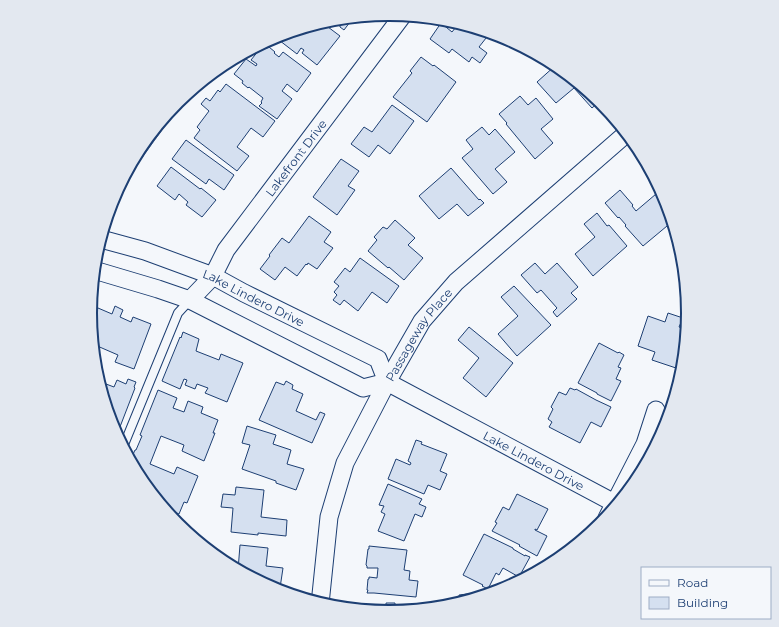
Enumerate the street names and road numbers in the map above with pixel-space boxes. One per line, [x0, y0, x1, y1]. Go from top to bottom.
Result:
street label: Lakefront Drive [262, 116, 329, 199]
street label: Lake Lindero Drive [201, 265, 307, 329]
street label: Passageway Place [382, 285, 455, 384]
street label: Lake Lindero Drive [481, 427, 587, 493]

